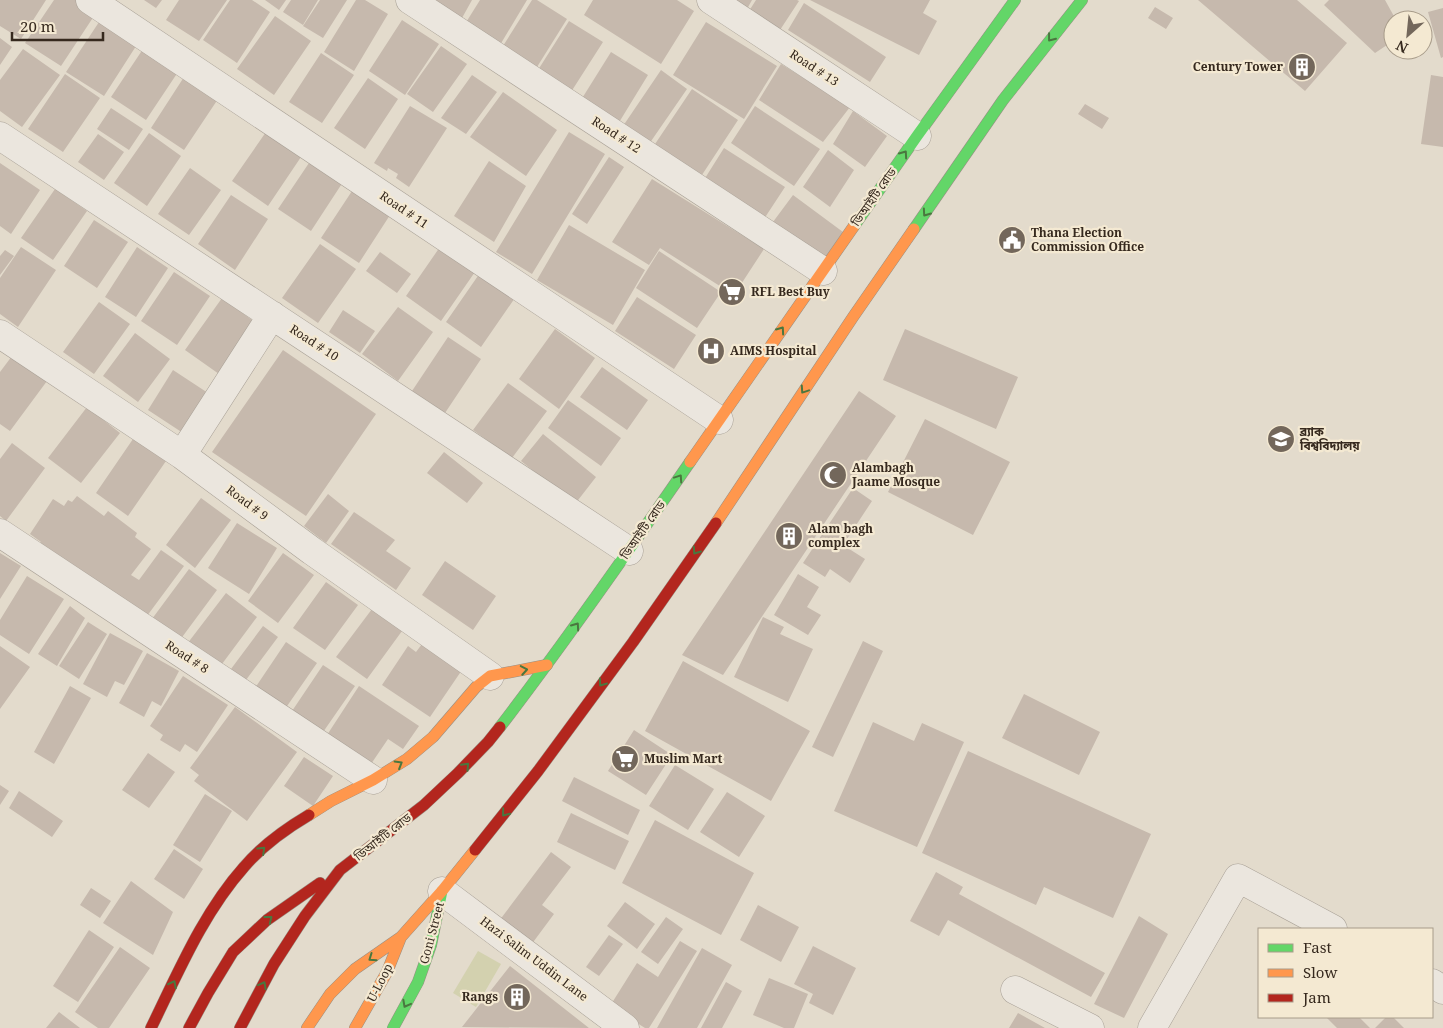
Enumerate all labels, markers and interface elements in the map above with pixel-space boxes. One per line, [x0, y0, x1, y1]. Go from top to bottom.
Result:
scale bar [12, 10, 104, 42]
north arrow [1383, 10, 1433, 60]
text: 20 m [20, 16, 55, 36]
one-way arrow [1048, 32, 1057, 42]
text: N [1393, 36, 1411, 58]
street label: Road # 13 [786, 45, 842, 90]
building icon: Century Tower [1287, 52, 1317, 82]
place label: Century Tower [1193, 58, 1284, 75]
street label: Road # 12 [588, 112, 644, 157]
one-way arrow [898, 150, 907, 160]
street label: ডিআইটি রোড [847, 164, 900, 230]
street label: Road # 11 [377, 187, 432, 232]
one-way arrow [923, 207, 932, 216]
place label: Thana Election Commission Office [1031, 224, 1144, 255]
public building icon: Thana Election Commission Office [997, 225, 1027, 255]
supermarket icon: RFL Best Buy [717, 277, 747, 307]
place label: RFL Best Buy [751, 283, 830, 300]
street label: Road # 10 [286, 320, 342, 365]
one-way arrow [775, 326, 784, 336]
hospital icon: AIMS Hospital [696, 336, 726, 366]
place label: AIMS Hospital [730, 342, 817, 359]
one-way arrow [801, 385, 811, 394]
place label: ব্র্যাক বিশ্ববিদ্যালয় [1299, 423, 1360, 454]
school or university icon: ব্র্যাক বিশ্ববিদ্যালয় [1266, 424, 1296, 454]
place label: Alambagh Jaame Mosque [851, 459, 940, 490]
mosque icon: Alambagh Jaame Mosque [818, 460, 848, 490]
one-way arrow [673, 474, 682, 484]
street label: Road # 9 [223, 481, 272, 524]
street label: ডিআইটি রোড [616, 497, 669, 563]
place label: Alam bagh complex [808, 520, 873, 551]
building icon: Alam bagh complex [774, 521, 804, 551]
one-way arrow [693, 545, 702, 555]
one-way arrow [570, 622, 579, 632]
street label: Road # 8 [162, 636, 213, 677]
one-way arrow [520, 665, 529, 675]
one-way arrow [599, 677, 608, 687]
supermarket icon: Muslim Mart [610, 744, 640, 774]
place label: Muslim Mart [644, 750, 723, 767]
one-way arrow [394, 761, 403, 771]
one-way arrow [460, 762, 469, 771]
one-way arrow [502, 807, 510, 816]
street label: ডিআইটি রোড [350, 809, 415, 865]
one-way arrow [256, 847, 265, 856]
street label: Goni Street [415, 900, 448, 966]
street label: Hazi Salim Uddin Lane [477, 912, 592, 1005]
one-way arrow [263, 916, 273, 925]
legend [1258, 928, 1433, 1018]
text: Fast [1303, 937, 1332, 957]
one-way arrow [368, 952, 378, 961]
street label: U-Loop [363, 961, 396, 1005]
text: Slow [1303, 962, 1337, 982]
one-way arrow [167, 981, 177, 990]
one-way arrow [257, 981, 267, 990]
building icon: Rangs [502, 982, 532, 1012]
text: Jam [1302, 987, 1331, 1007]
place label: Rangs [462, 988, 498, 1005]
one-way arrow [402, 998, 412, 1007]

